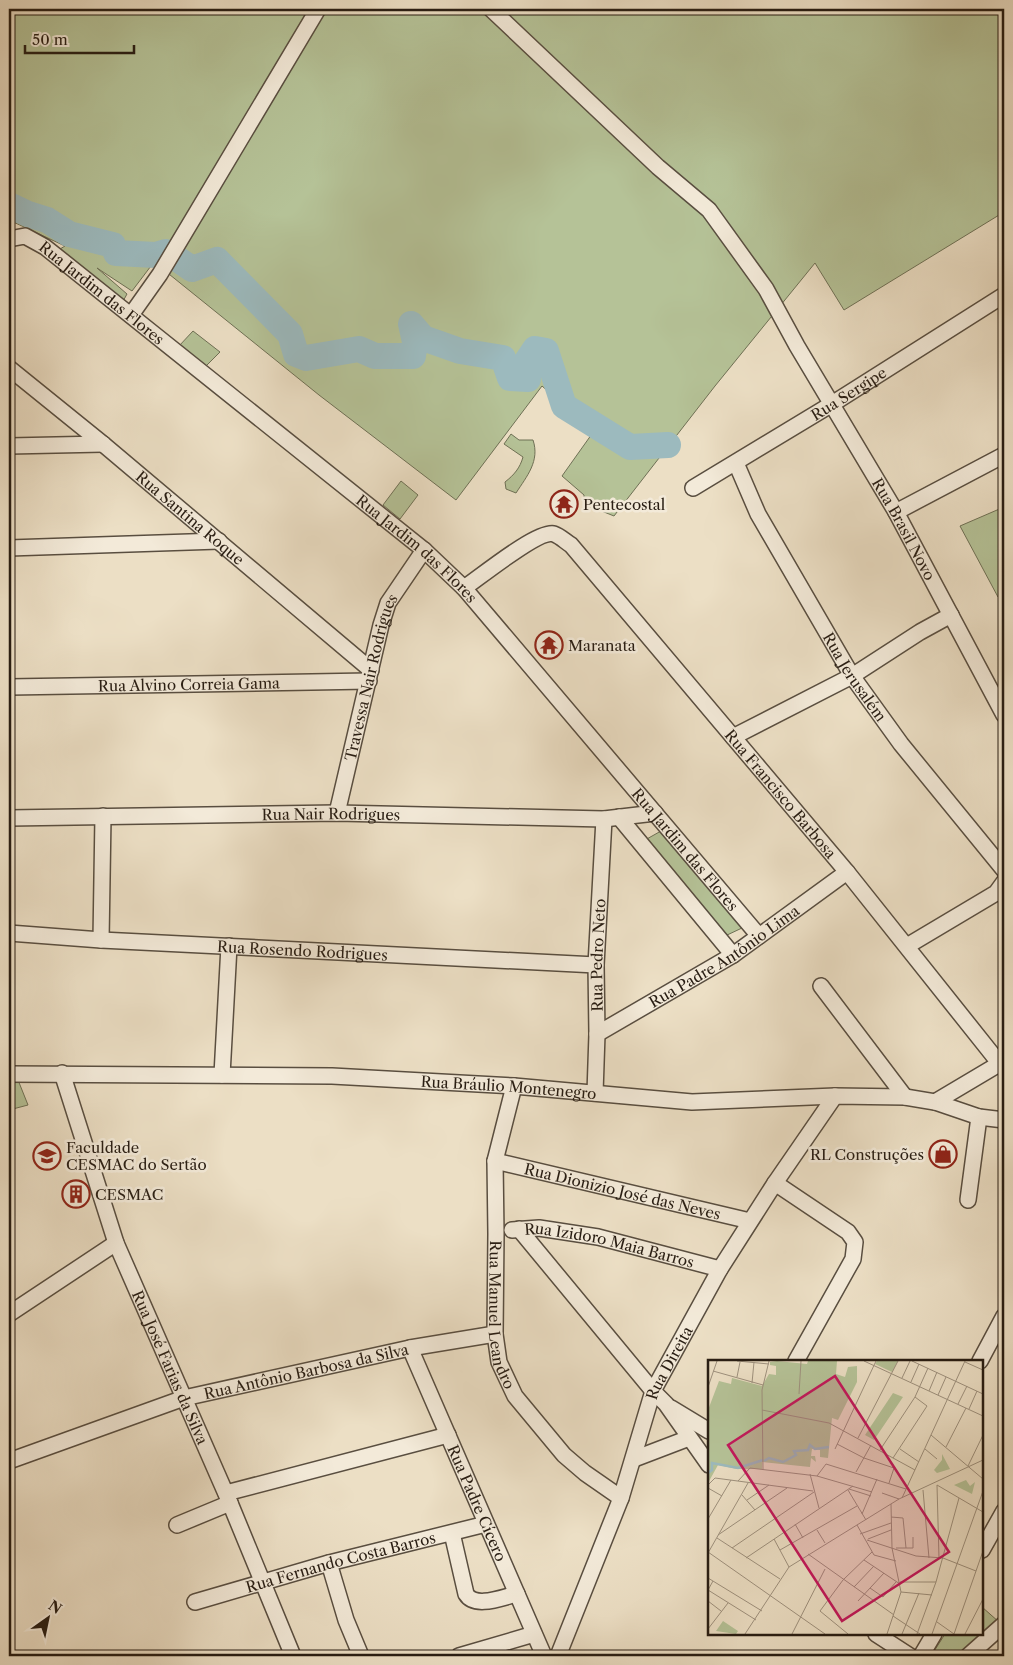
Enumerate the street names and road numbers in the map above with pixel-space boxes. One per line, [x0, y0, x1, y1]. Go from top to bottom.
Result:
street label: Rua Jardim das Flores [36, 237, 168, 348]
street label: Rua Sergipe [807, 363, 890, 424]
street label: Rua Santina Roque [132, 466, 248, 569]
street label: Rua Brasil Novo [868, 474, 940, 583]
street label: Rua Jardim das Flores [353, 490, 482, 606]
street label: Travessa Nair Rodrigues [340, 590, 401, 762]
street label: Rua Jerusalém [819, 629, 891, 725]
street label: Rua Alvino Correia Gama [98, 673, 280, 695]
street label: Rua Francisco Barbosa [721, 725, 841, 862]
street label: Rua Jardim das Flores [628, 784, 743, 914]
street label: Rua Nair Rodrigues [261, 803, 401, 824]
street label: Rua Pedro Neto [586, 898, 609, 1012]
street label: Rua Padre Antônio Lima [645, 901, 803, 1011]
street label: Rua Rosendo Rodrigues [217, 936, 388, 964]
street label: Rua Bráulio Montenegro [420, 1071, 597, 1103]
street label: Rua Dionizio José das Neves [522, 1159, 723, 1223]
street label: Rua Izidoro Maia Barros [524, 1218, 696, 1271]
street label: Rua Manuel Leandro [485, 1240, 520, 1392]
street label: Rua José Farias da Silva [128, 1287, 213, 1447]
street label: Rua Direita [642, 1323, 696, 1402]
street label: Rua Antônio Barbosa da Silva [202, 1339, 410, 1403]
street label: Rua Padre Cícero [444, 1442, 511, 1564]
street label: Rua Fernando Costa Barros [243, 1527, 437, 1596]

